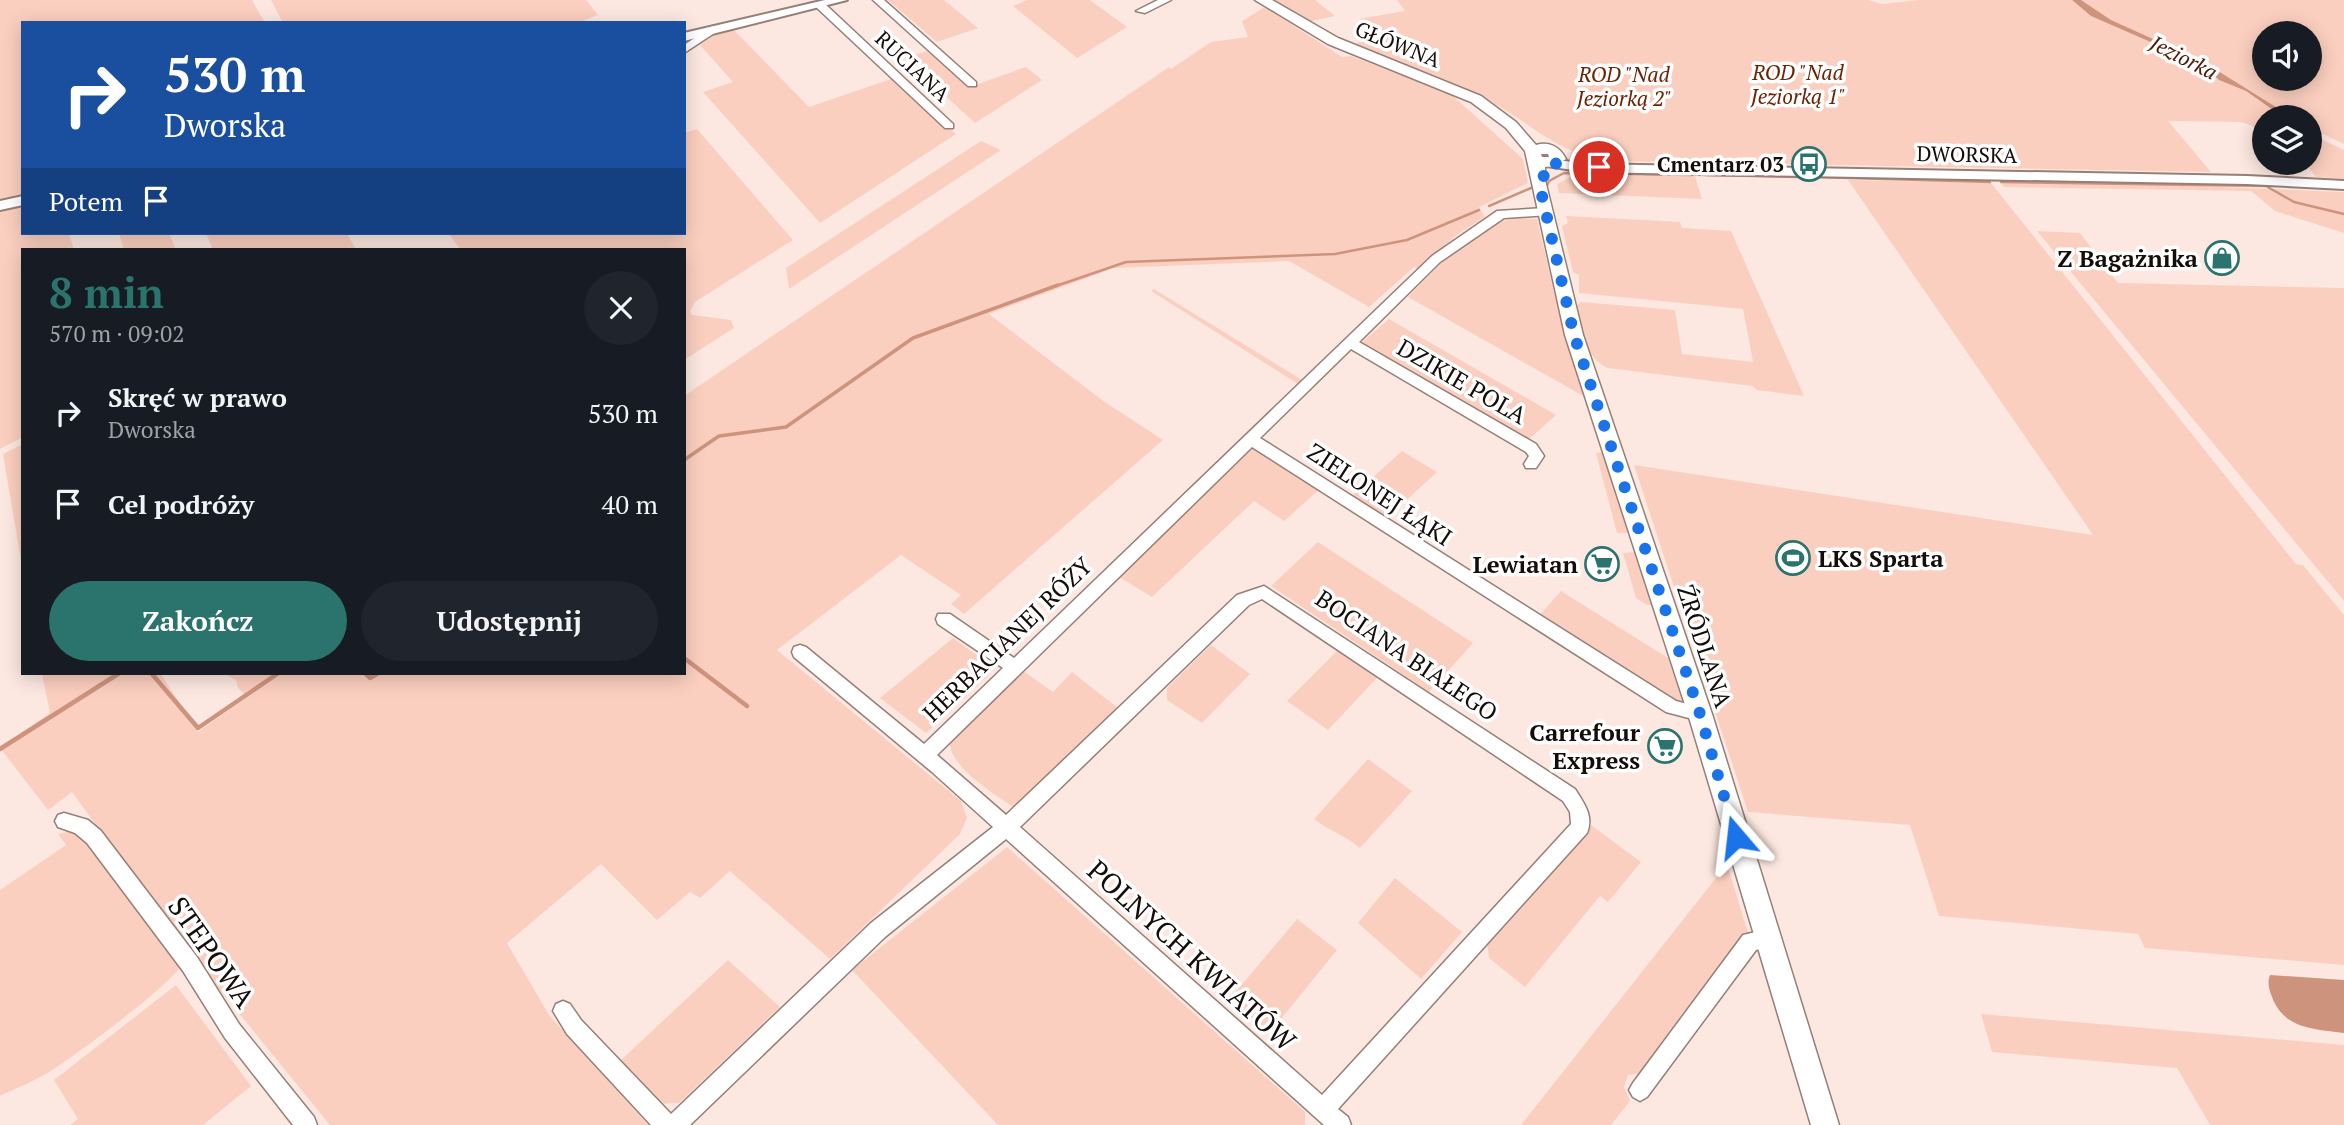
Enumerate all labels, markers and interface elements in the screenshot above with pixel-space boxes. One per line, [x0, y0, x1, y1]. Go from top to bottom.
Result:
street label: GŁÓWNA [1351, 14, 1445, 74]
map controls [2252, 21, 2322, 175]
button: sound [2252, 21, 2322, 91]
street label: RUCIANA [870, 24, 957, 108]
water label: Jeziorka [2145, 28, 2222, 86]
text: 530 m [164, 41, 306, 106]
icon: right [49, 49, 140, 140]
park label: ROD "Nad Jeziorką 1" [1750, 58, 1845, 110]
park label: ROD "Nad Jeziorką 2" [1576, 60, 1671, 112]
text: Dworska [164, 104, 286, 146]
button: layers [2252, 105, 2322, 175]
pin [1569, 137, 1629, 197]
street label: DWORSKA [1916, 139, 2018, 169]
bus stop icon: Cmentarz 03 [1790, 145, 1828, 183]
icon: arrive [1580, 148, 1618, 186]
place label: Cmentarz 03 [1657, 150, 1784, 178]
icon: arrive [137, 182, 175, 220]
text: Potem [49, 184, 123, 218]
shop icon: Z Bagażnika [2203, 239, 2241, 277]
place label: Z Bagażnika [2057, 242, 2199, 274]
text: 8 min [49, 264, 164, 320]
button: close [584, 271, 658, 345]
text: 570 m · 09:02 [49, 318, 184, 349]
street label: DZIKIE POLA [1391, 331, 1533, 431]
text: Skręć w prawo [108, 380, 287, 414]
icon: right [49, 394, 87, 432]
text: 530 m [588, 396, 658, 430]
text: Dworska [108, 414, 196, 445]
street label: ZIELONEJ ŁĄKI [1301, 435, 1459, 553]
icon: arrive [49, 485, 87, 523]
text: Cel podróży [108, 487, 254, 521]
text: 40 m [602, 487, 658, 521]
sports icon: LKS Sparta [1774, 539, 1812, 577]
place label: LKS Sparta [1818, 542, 1944, 574]
supermarket icon: Lewiatan [1583, 545, 1621, 583]
place label: Lewiatan [1473, 548, 1579, 580]
street label: HERBACIANEJ RÓŻY [915, 549, 1099, 728]
street label: ŹRÓDLANA [1670, 580, 1740, 712]
button: Zakończ [49, 581, 347, 661]
button: Udostępnij [361, 581, 658, 661]
street label: BOCIANA BIAŁEGO [1310, 582, 1504, 728]
place label: Carrefour Express [1529, 716, 1641, 776]
supermarket icon: Carrefour Express [1646, 727, 1684, 765]
position arrow [1699, 800, 1773, 874]
street label: POLNYCH KWIATÓW [1080, 851, 1305, 1059]
street label: STEPOWA [160, 889, 264, 1016]

